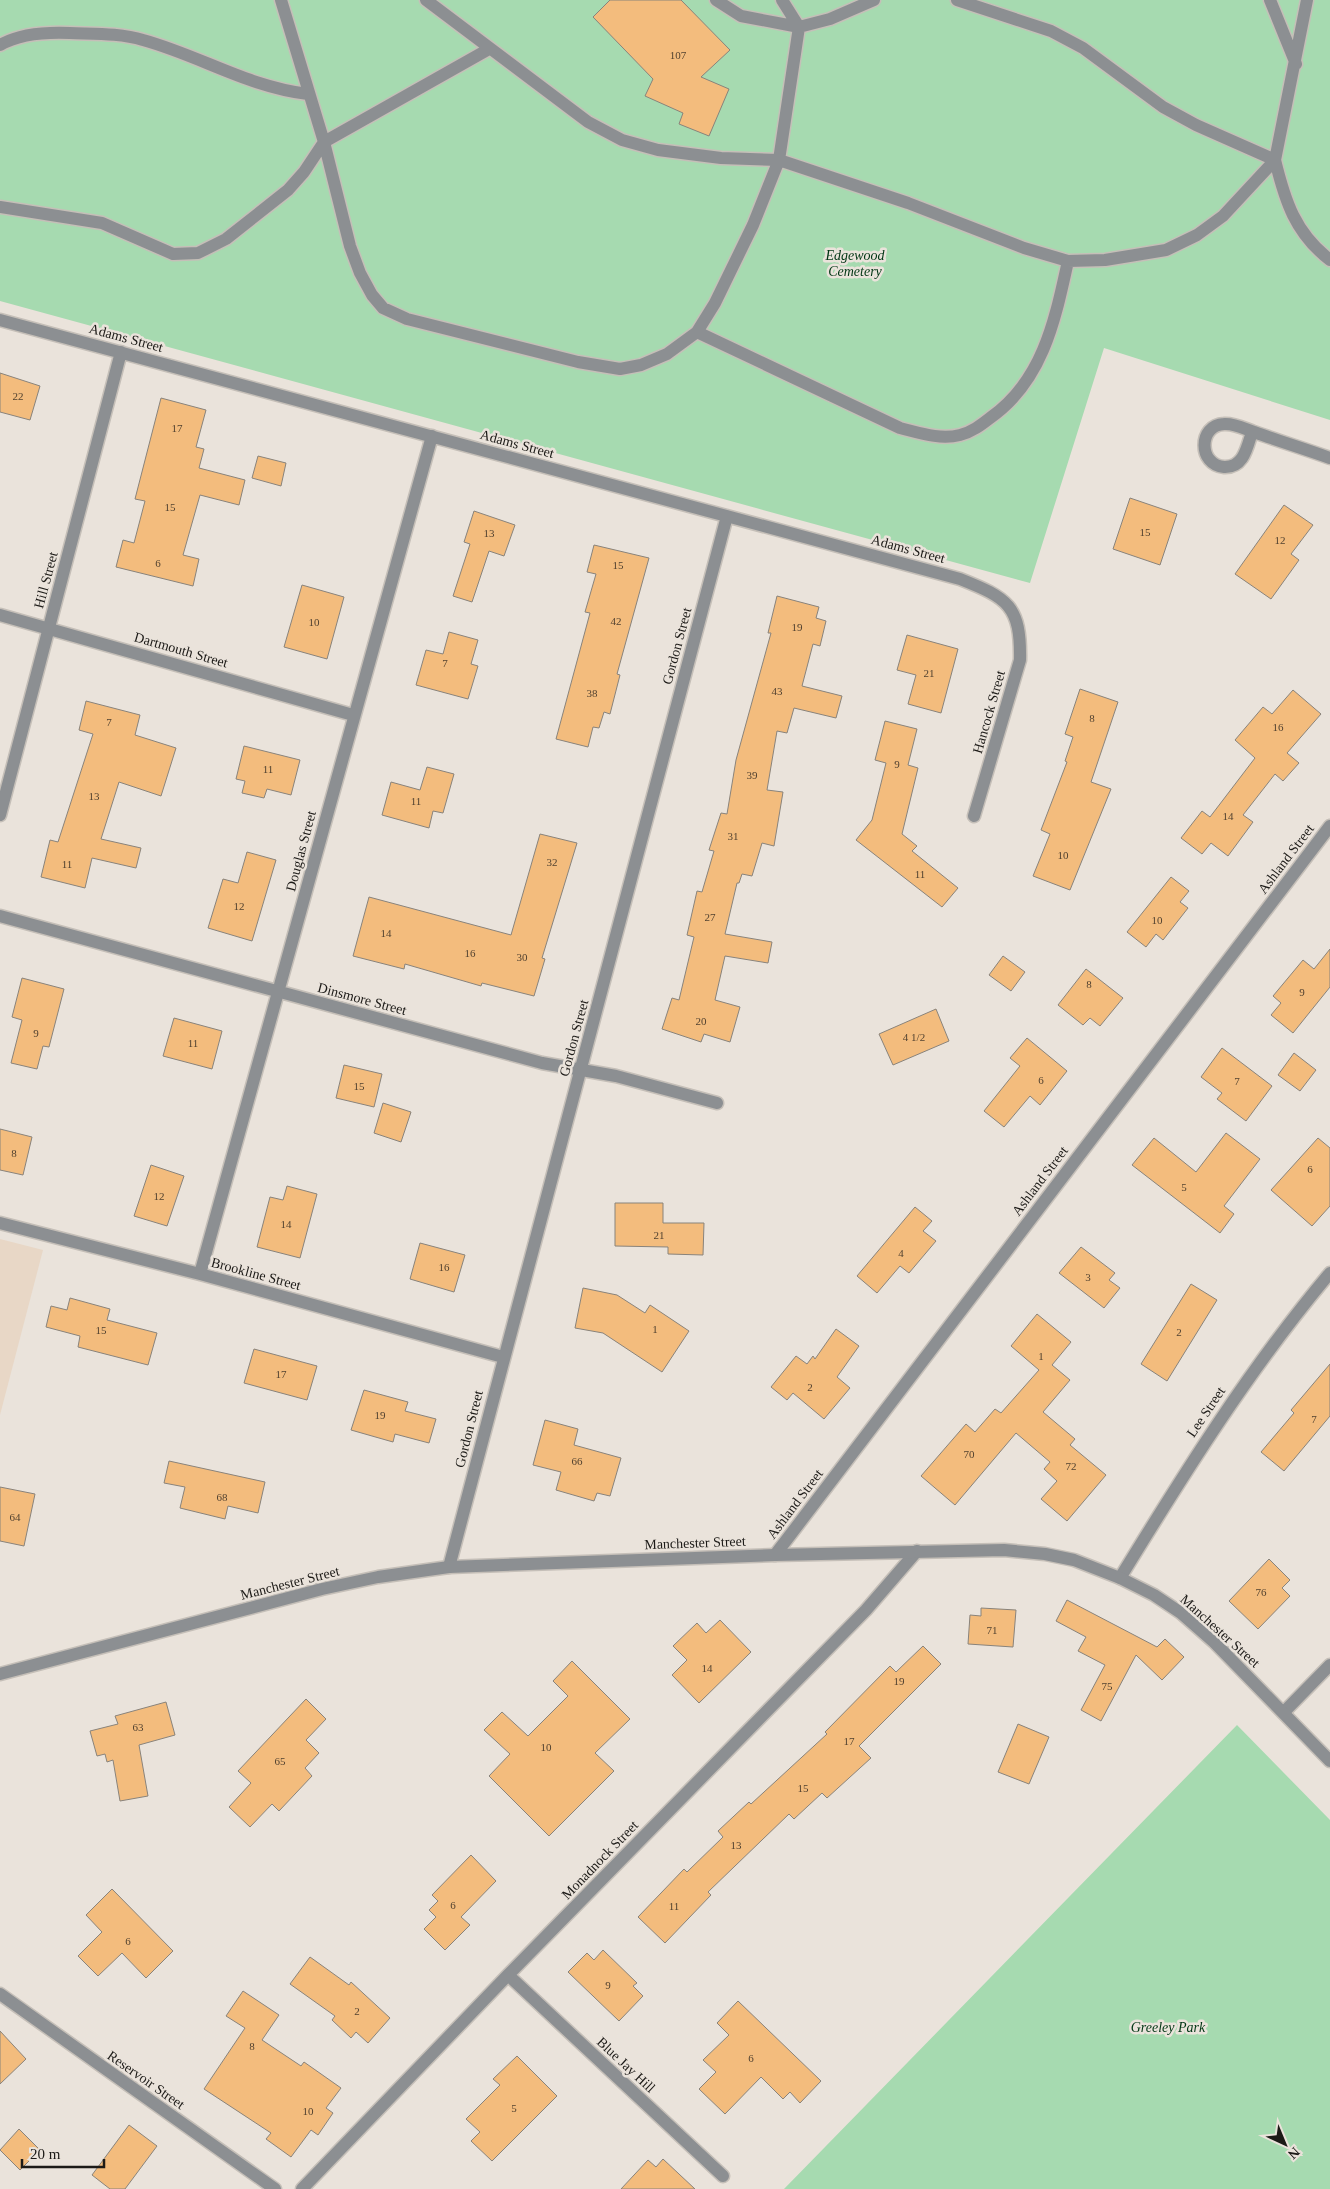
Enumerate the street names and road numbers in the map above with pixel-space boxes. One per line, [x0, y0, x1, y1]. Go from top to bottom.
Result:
street label: Adams Street [87, 321, 165, 355]
street label: Adams Street [478, 427, 556, 461]
street label: Adams Street [869, 532, 947, 566]
street label: Hill Street [31, 550, 61, 610]
street label: Gordon Street [660, 606, 694, 686]
street label: Dartmouth Street [132, 629, 230, 671]
street label: Hancock Street [970, 669, 1008, 755]
street label: Douglas Street [283, 809, 319, 893]
street label: Ashland Street [1255, 821, 1317, 897]
street label: Dinsmore Street [316, 980, 408, 1018]
street label: Gordon Street [557, 998, 591, 1078]
street label: Ashland Street [1009, 1143, 1071, 1219]
street label: Brookline Street [210, 1255, 303, 1293]
street label: Lee Street [1184, 1384, 1228, 1440]
street label: Gordon Street [452, 1389, 486, 1469]
street label: Ashland Street [764, 1466, 826, 1542]
street label: Manchester Street [644, 1534, 746, 1552]
street label: Manchester Street [239, 1563, 341, 1603]
street label: Manchester Street [1177, 1591, 1263, 1671]
street label: Monadnock Street [559, 1818, 641, 1902]
street label: Blue Jay Hill [594, 2034, 658, 2096]
street label: Reservoir Street [105, 2048, 187, 2112]

